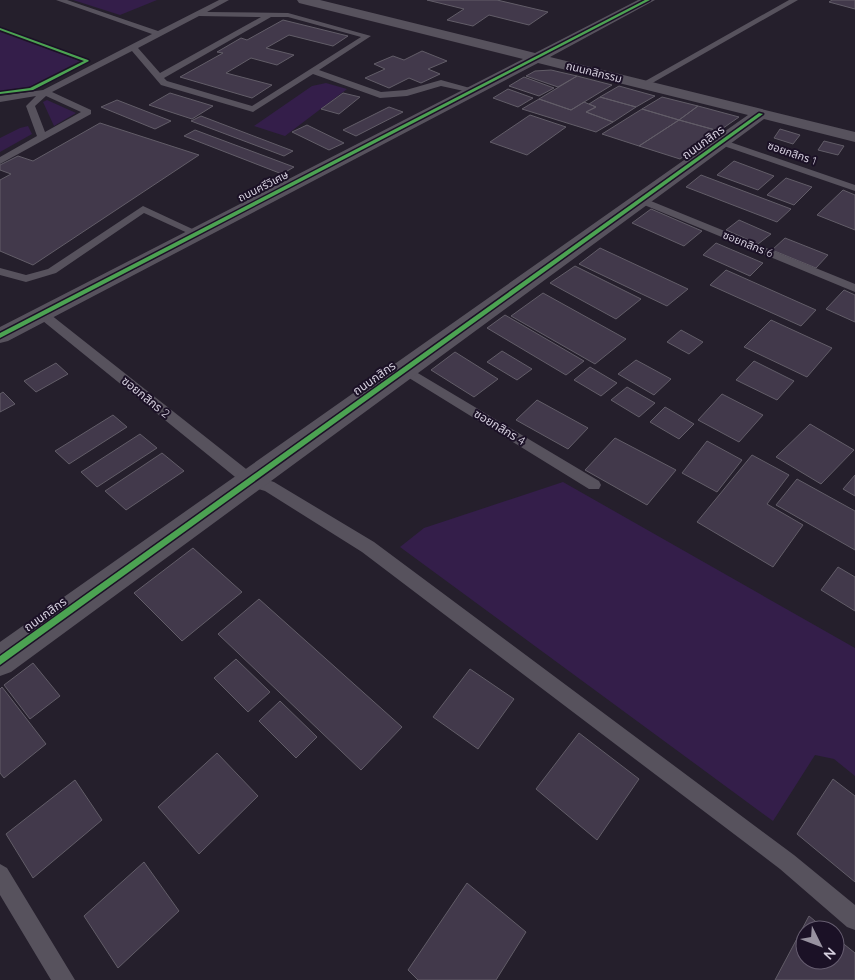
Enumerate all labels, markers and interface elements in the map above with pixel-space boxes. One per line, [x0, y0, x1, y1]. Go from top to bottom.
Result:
street label: ถนนกสิกรรม [565, 58, 623, 86]
street label: ถนนกสิกร [679, 121, 727, 162]
street label: ซอยกสิกร 1 [766, 138, 818, 168]
street label: ถนนศรีวิเศษ [235, 167, 291, 205]
street label: ซอยกสิกร 6 [721, 228, 775, 260]
street label: ถนนกสิกร [350, 358, 399, 398]
street label: ซอยกสิกร 2 [119, 373, 173, 421]
street label: ซอยกสิกร 4 [472, 406, 528, 448]
street label: ถนนกสิกร [21, 593, 69, 634]
north arrow [795, 920, 845, 970]
text: N [820, 944, 840, 964]

